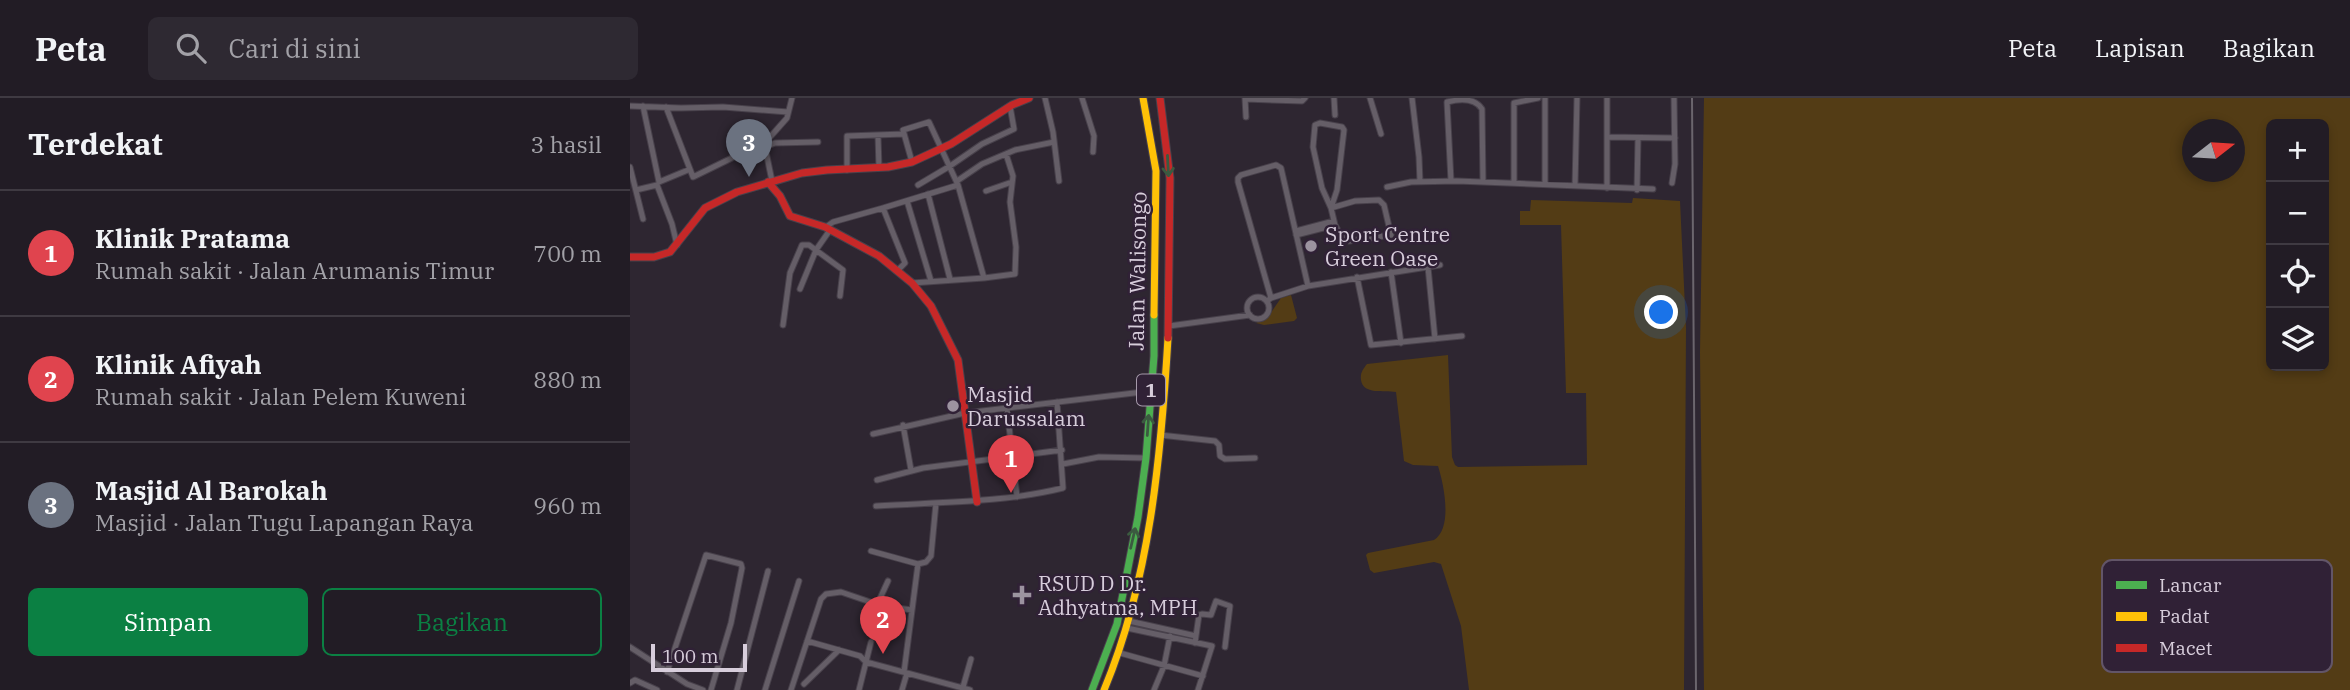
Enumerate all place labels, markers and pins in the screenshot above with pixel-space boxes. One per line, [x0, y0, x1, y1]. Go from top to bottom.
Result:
pin: 3 [726, 119, 772, 177]
place label: Sport Centre Green Oase [1325, 220, 1450, 272]
marker: Sport Centre Green Oase [1303, 238, 1319, 254]
place label: Masjid Darussalam [967, 380, 1086, 432]
marker: Masjid Darussalam [945, 398, 961, 414]
pin: 1 [988, 435, 1034, 493]
place label: RSUD D Dr. Adhyatma, MPH [1038, 569, 1197, 621]
marker: RSUD D Dr. Adhyatma, MPH [1012, 585, 1032, 605]
pin: 2 [860, 596, 906, 654]

